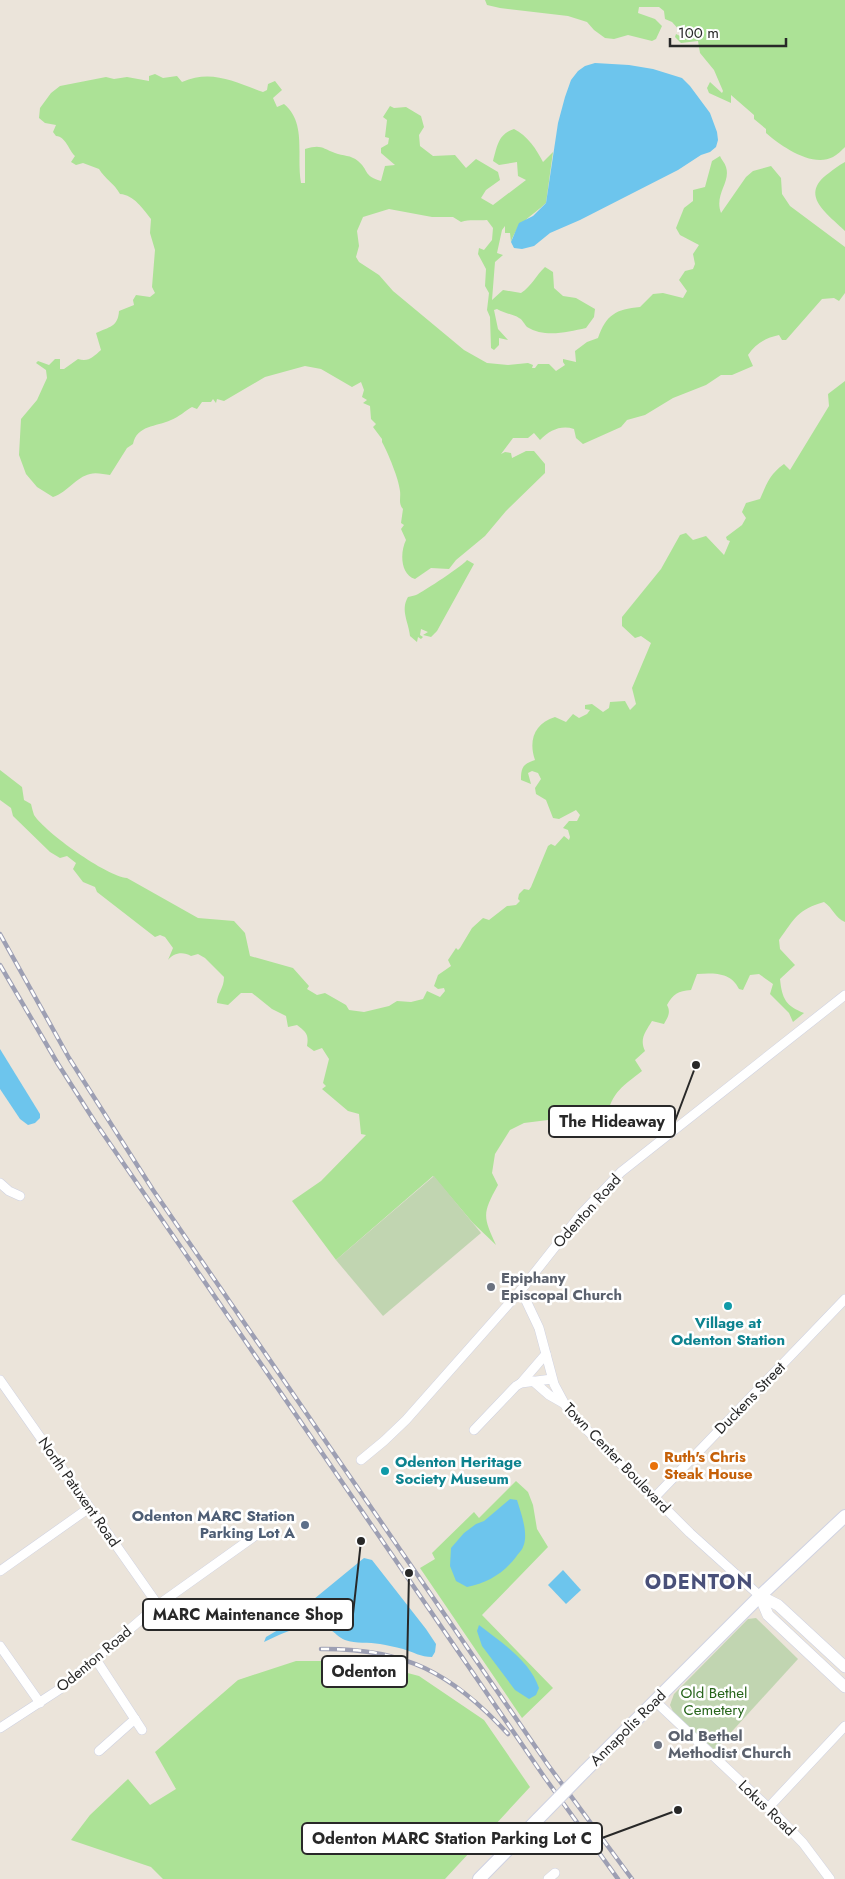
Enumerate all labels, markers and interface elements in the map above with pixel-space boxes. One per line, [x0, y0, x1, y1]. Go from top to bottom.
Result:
scale bar [670, 15, 786, 47]
text: 100 m [678, 22, 719, 44]
callout: The Hideaway [549, 1106, 675, 1137]
text: The Hideaway [559, 1110, 666, 1133]
street label: Odenton Road [548, 1169, 626, 1253]
place label: Epiphany Episcopal Church [501, 1267, 622, 1306]
marker: Epiphany Episcopal Church [485, 1281, 497, 1293]
marker: Village at Odenton Station [722, 1300, 734, 1312]
place label: Village at Odenton Station [671, 1312, 785, 1351]
street label: Duckens Street [710, 1356, 791, 1439]
street label: Town Center Boulevard [558, 1398, 676, 1518]
street label: North Patuxent Road [33, 1433, 125, 1551]
place label: Ruth's Chris Steak House [664, 1446, 753, 1485]
place label: Odenton Heritage Society Museum [395, 1451, 522, 1490]
marker: Ruth's Chris Steak House [648, 1460, 660, 1472]
marker: Odenton Heritage Society Museum [379, 1465, 391, 1477]
place label: Odenton MARC Station Parking Lot A [132, 1505, 296, 1544]
marker: Odenton MARC Station Parking Lot A [299, 1519, 311, 1531]
district label: ODENTON [645, 1568, 753, 1597]
callout: MARC Maintenance Shop [143, 1599, 353, 1630]
text: MARC Maintenance Shop [153, 1603, 343, 1626]
street label: Odenton Road [51, 1621, 137, 1697]
callout: Odenton [322, 1656, 407, 1687]
text: Odenton [331, 1660, 397, 1683]
park label: Old Bethel Cemetery [680, 1682, 748, 1721]
street label: Annapolis Road [585, 1685, 671, 1771]
place label: Old Bethel Methodist Church [668, 1725, 791, 1764]
marker: Old Bethel Methodist Church [652, 1739, 664, 1751]
street label: Lokus Road [733, 1775, 801, 1841]
callout: Odenton MARC Station Parking Lot C [302, 1823, 602, 1854]
text: Odenton MARC Station Parking Lot C [312, 1827, 592, 1850]

